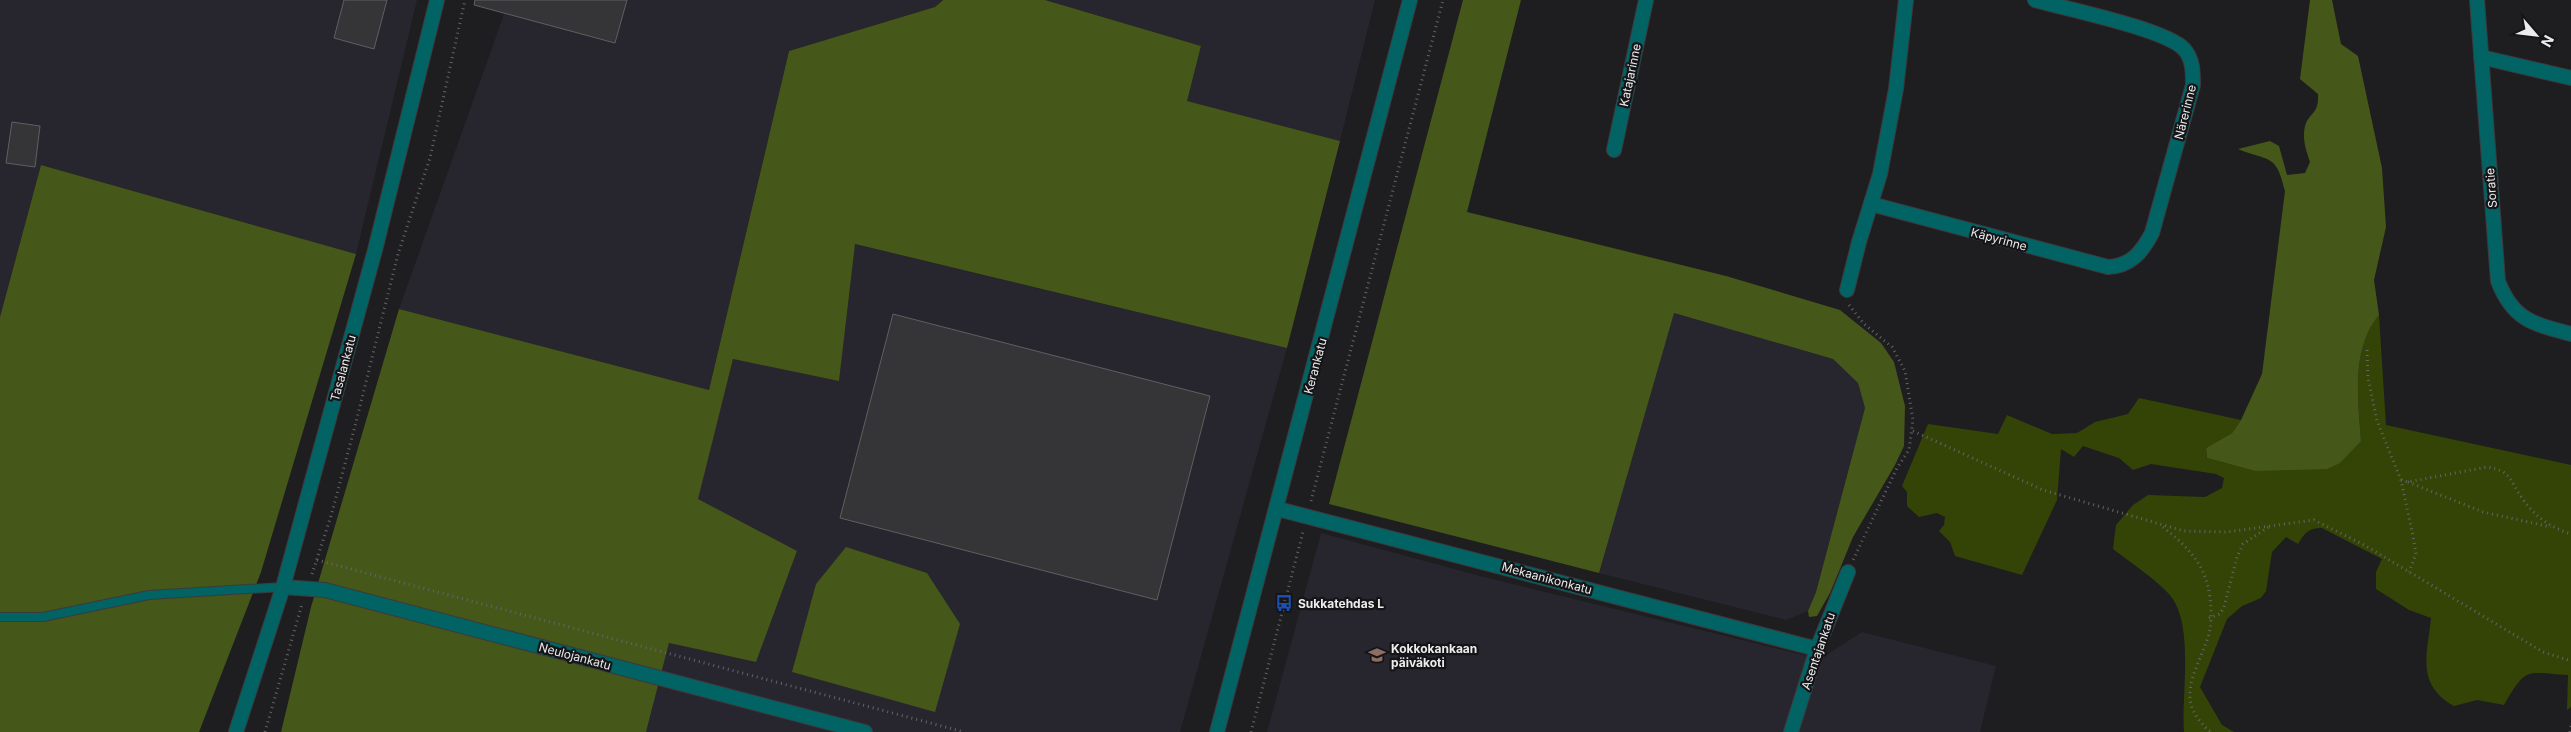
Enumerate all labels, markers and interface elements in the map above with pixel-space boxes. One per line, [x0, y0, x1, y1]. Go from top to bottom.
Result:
north arrow [2511, 10, 2561, 60]
text: N [2538, 33, 2558, 50]
street label: Katajarinne [1616, 42, 1644, 108]
street label: Närerinne [2171, 83, 2199, 141]
street label: Soratie [2482, 168, 2500, 208]
street label: Käpyrinne [1969, 224, 2029, 254]
street label: Tasalankatu [327, 333, 359, 403]
street label: Kerankatu [1300, 336, 1330, 396]
street label: Mekaanikonkatu [1500, 559, 1594, 597]
bus stop icon: Sukkatehdas L [1274, 593, 1294, 613]
place label: Sukkatehdas L [1298, 596, 1384, 611]
street label: Asentajankatu [1798, 610, 1838, 692]
street label: Neulojankatu [537, 639, 613, 673]
place label: Kokkokankaan päiväkoti [1391, 641, 1477, 670]
school or university icon: Kokkokankaan päiväkoti [1367, 645, 1387, 665]

